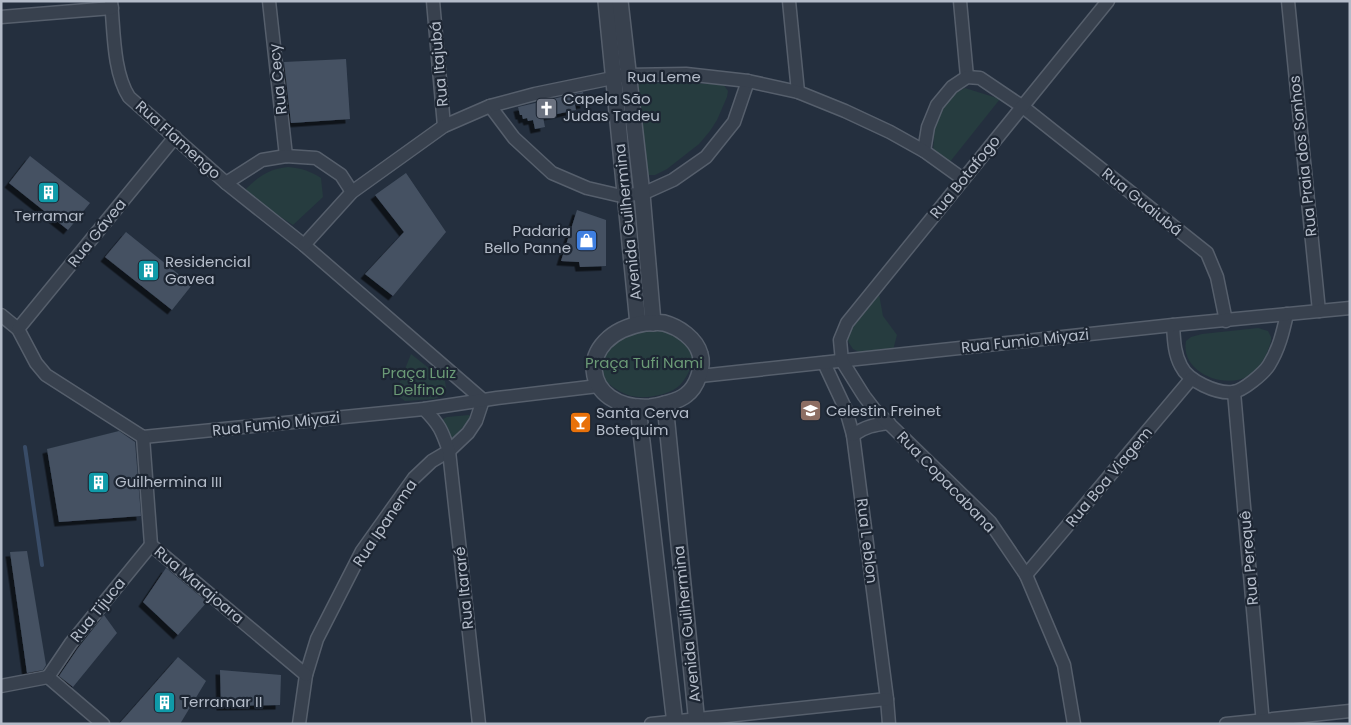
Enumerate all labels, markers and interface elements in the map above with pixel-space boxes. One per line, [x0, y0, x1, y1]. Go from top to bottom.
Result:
street label: Rua Itajubá [424, 20, 453, 108]
street label: Rua Cecy [263, 42, 292, 116]
street label: Rua Leme [627, 66, 701, 87]
street label: Rua Praia dos Sonhos [1284, 74, 1321, 238]
place label: Capela São Judas Tadeu [563, 88, 660, 126]
street label: Rua Flamengo [131, 96, 226, 184]
church icon: Capela São Judas Tadeu [535, 96, 559, 120]
street label: Rua Botafogo [924, 131, 1005, 223]
street label: Avenida Guilhermina [609, 143, 646, 301]
street label: Rua Guaiubá [1098, 163, 1187, 241]
building icon: Terramar [37, 181, 61, 205]
street label: Rua Gávea [62, 194, 131, 271]
place label: Terramar [14, 205, 84, 226]
place label: Padaria Bello Panne [484, 220, 571, 258]
shop icon: Padaria Bello Panne [575, 228, 599, 252]
place label: Residencial Gavea [165, 251, 251, 289]
building icon: Residencial Gavea [137, 259, 161, 283]
street label: Rua Fumio Miyazi [960, 323, 1090, 358]
park label: Praça Tufi Nami [585, 352, 703, 373]
park label: Praça Luiz Delfino [382, 362, 456, 400]
school or university icon: Celestin Freinet [798, 399, 822, 423]
place label: Celestin Freinet [826, 400, 941, 421]
place label: Santa Cerva Botequim [596, 402, 689, 440]
street label: Rua Fumio Miyazi [211, 406, 341, 441]
bar icon: Santa Cerva Botequim [568, 410, 592, 434]
street label: Rua Boa Viagem [1061, 422, 1157, 531]
street label: Rua Copacabana [892, 426, 1000, 537]
building icon: Guilhermina III [87, 470, 111, 494]
place label: Guilhermina III [115, 471, 222, 492]
street label: Rua Ipanema [348, 475, 422, 571]
street label: Rua L eblon [852, 497, 883, 585]
street label: Rua Perequê [1234, 510, 1263, 606]
street label: Rua Marajoara [150, 541, 249, 628]
street label: Avenida Guilhermina [668, 545, 705, 703]
street label: Rua Itararé [449, 546, 478, 630]
street label: Rua Tijuca [65, 573, 130, 646]
building icon: Terramar II [153, 690, 177, 714]
place label: Terramar II [181, 691, 262, 712]

